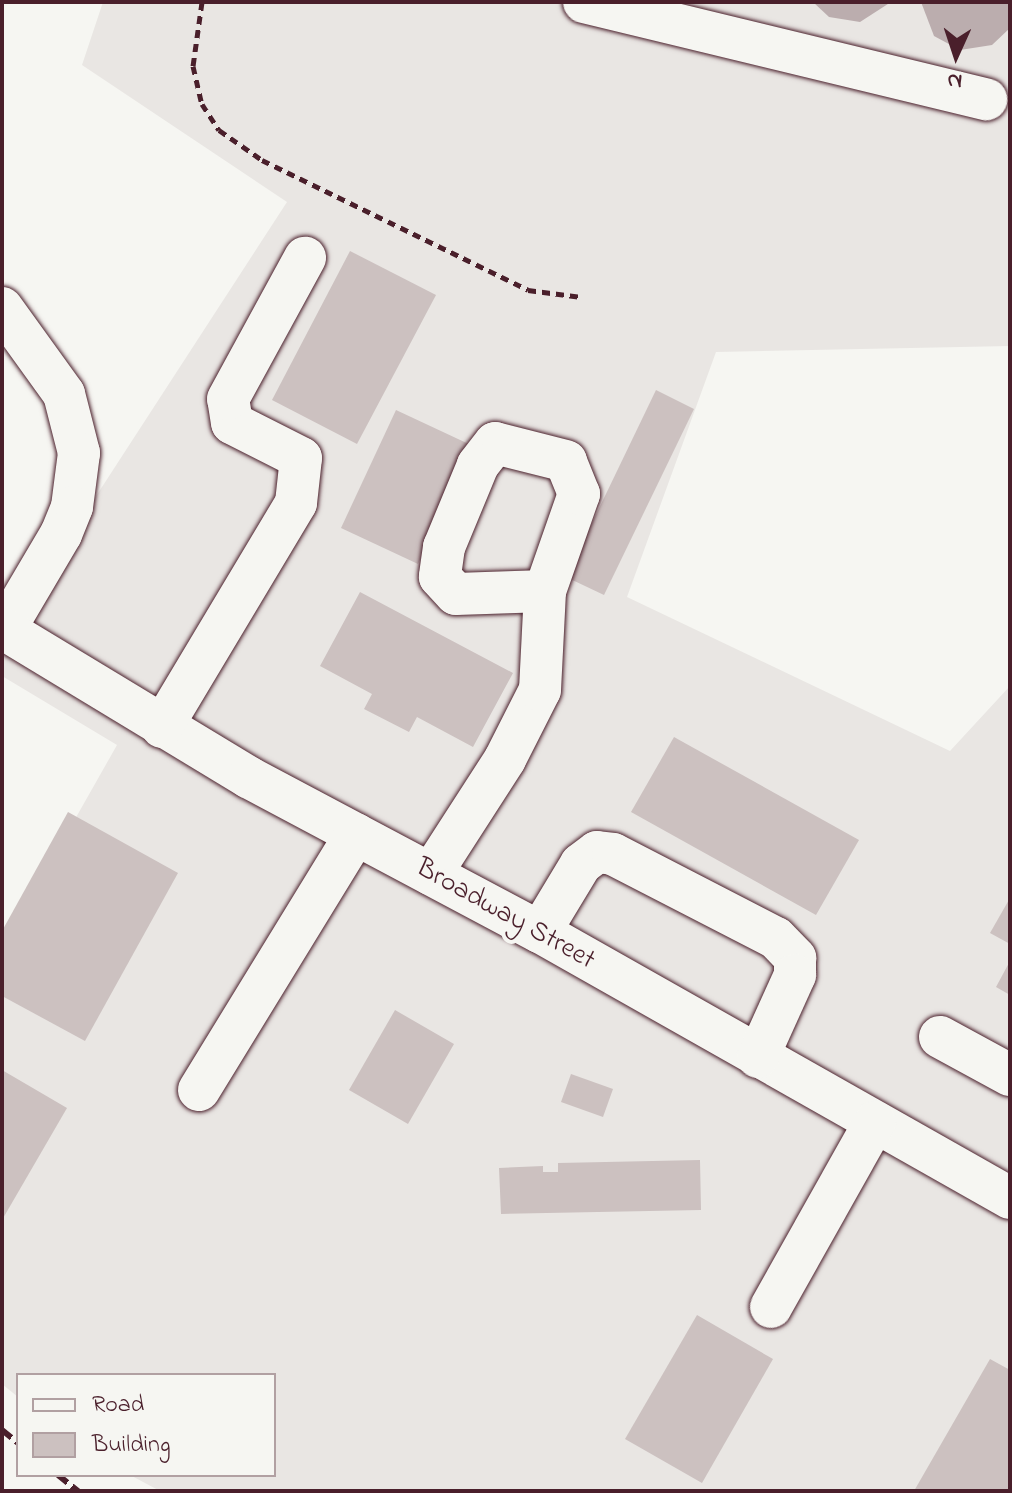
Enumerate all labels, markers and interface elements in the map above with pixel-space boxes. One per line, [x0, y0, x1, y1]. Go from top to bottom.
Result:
north arrow [916, 16, 996, 96]
text: N [946, 64, 963, 96]
street label: Broadway Street [410, 852, 600, 978]
legend [16, 1373, 276, 1477]
text: Road [92, 1388, 144, 1423]
text: Building [92, 1428, 171, 1463]

